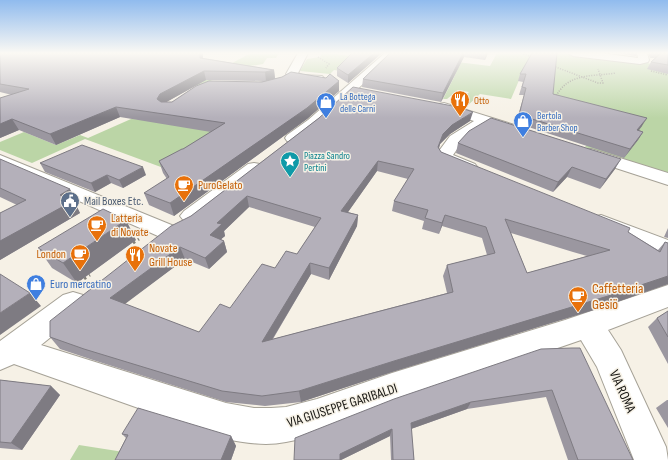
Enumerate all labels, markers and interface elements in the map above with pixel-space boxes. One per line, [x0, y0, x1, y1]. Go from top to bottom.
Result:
restaurant icon: Otto [449, 89, 471, 117]
shop icon: La Bottega delle Carni [315, 91, 337, 119]
place label: La Bottega delle Carni [340, 91, 376, 115]
place label: Otto [474, 95, 489, 107]
shop icon: Bertola Barber Shop [512, 110, 534, 138]
place label: Bertola Barber Shop [537, 110, 578, 134]
place icon: Piazza Sandro Pertini [279, 150, 301, 178]
place label: Piazza Sandro Pertini [304, 150, 350, 174]
cafe icon: PuroGelato [173, 174, 195, 202]
place label: PuroGelato [198, 178, 243, 193]
public building icon: Mail Boxes Etc. [59, 190, 81, 218]
place label: Mail Boxes Etc. [84, 194, 144, 209]
place label: Latteria di Novate [111, 211, 149, 240]
cafe icon: Latteria di Novate [86, 214, 108, 242]
place label: Novate Grill House [149, 241, 192, 270]
cafe icon: London [69, 243, 91, 271]
restaurant icon: Novate Grill House [124, 244, 146, 272]
place label: London [36, 247, 66, 262]
shop icon: Euro mercatino [25, 273, 47, 301]
place label: Euro mercatino [50, 277, 111, 292]
place label: Caffetteria Gesiö [592, 280, 643, 313]
cafe icon: Caffetteria Gesiö [567, 285, 589, 313]
street label: VIA ROMA [606, 367, 640, 416]
street label: VIA GIUSEPPE GARIBALDI [285, 380, 400, 431]

